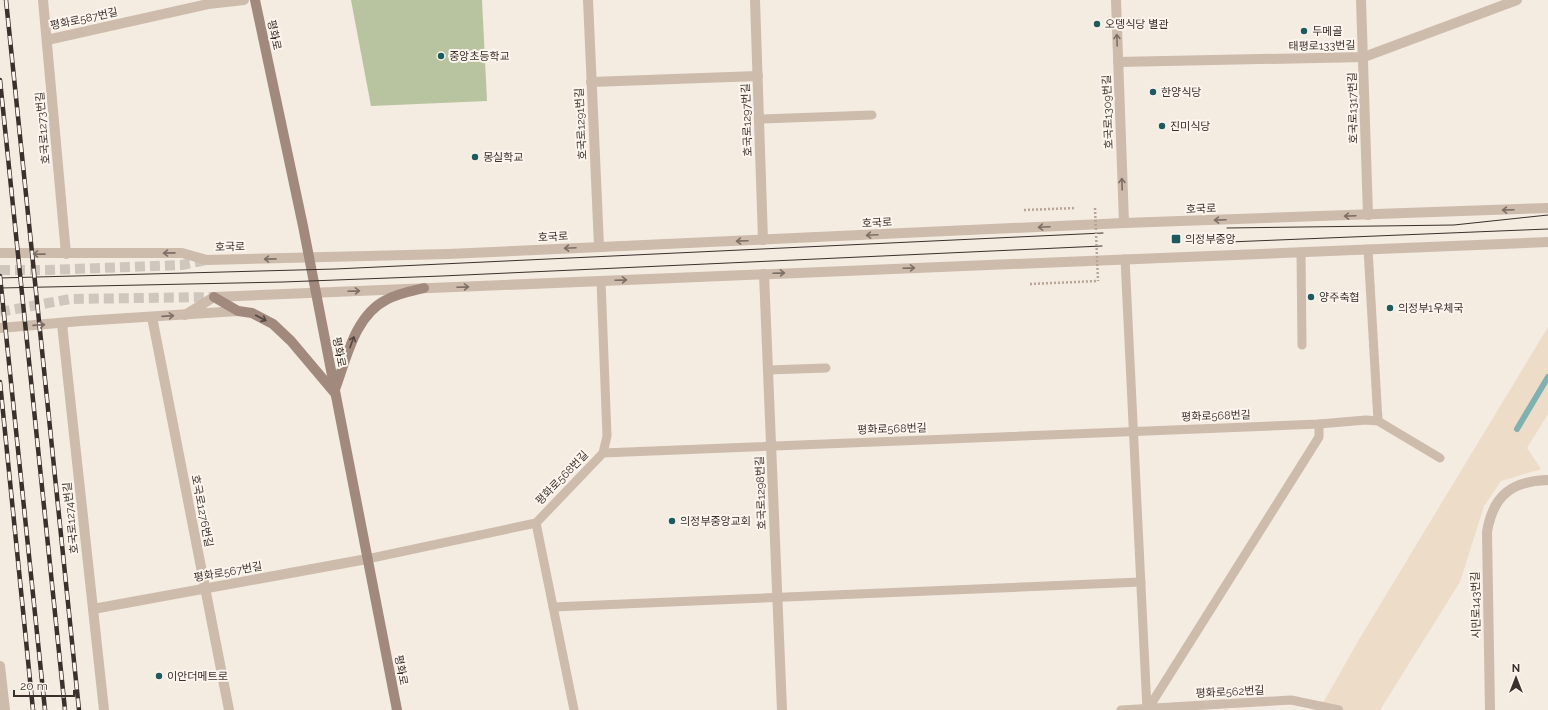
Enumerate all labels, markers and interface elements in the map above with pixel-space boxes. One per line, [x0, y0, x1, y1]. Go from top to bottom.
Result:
street label: 평화로587번길 [49, 5, 119, 33]
place label: 오뎅식당 별관 [1105, 18, 1169, 31]
street label: 평화로 [264, 19, 284, 51]
marker: 오뎅식당 별관 [1092, 19, 1102, 29]
place label: 두메골 [1312, 25, 1342, 38]
marker: 두메골 [1299, 26, 1309, 36]
one-way arrow [1114, 34, 1121, 47]
street label: 태평로133번길 [1288, 39, 1356, 53]
place label: 중앙초등학교 [449, 50, 510, 63]
marker: 중앙초등학교 [436, 51, 446, 61]
street label: 호국로1317번길 [1346, 72, 1360, 144]
street label: 호국로1309번길 [1100, 75, 1116, 149]
street label: 호국로1297번길 [739, 83, 755, 157]
place label: 한양식당 [1161, 86, 1201, 99]
marker: 한양식당 [1148, 87, 1158, 97]
street label: 호국로1291번길 [573, 88, 589, 160]
street label: 호국로1273번길 [33, 91, 53, 165]
place label: 진미식당 [1170, 120, 1210, 133]
marker: 진미식당 [1157, 121, 1167, 131]
place label: 몽실학교 [483, 151, 523, 164]
marker: 몽실학교 [470, 152, 480, 162]
one-way arrow [1119, 178, 1126, 191]
street label: 호국로 [1186, 202, 1216, 216]
one-way arrow [1502, 206, 1515, 213]
one-way arrow [1344, 212, 1357, 219]
street label: 호국로 [861, 216, 893, 230]
one-way arrow [1214, 216, 1227, 224]
one-way arrow [1038, 224, 1051, 231]
street label: 호국로 [537, 230, 569, 244]
one-way arrow [866, 231, 879, 239]
marker: 의정부중앙 [1170, 233, 1182, 245]
place label: 의정부중앙 [1185, 233, 1236, 246]
one-way arrow [736, 237, 749, 245]
street label: 호국로 [215, 240, 245, 254]
one-way arrow [564, 244, 577, 251]
one-way arrow [163, 249, 176, 257]
one-way arrow [33, 250, 46, 258]
one-way arrow [264, 255, 277, 262]
one-way arrow [902, 264, 915, 272]
one-way arrow [772, 270, 785, 277]
one-way arrow [614, 276, 627, 284]
one-way arrow [456, 283, 469, 290]
one-way arrow [347, 288, 360, 295]
place label: 양주축협 [1319, 291, 1359, 304]
marker: 양주축협 [1306, 292, 1316, 302]
place label: 의정부1우체국 [1398, 302, 1463, 315]
marker: 의정부1우체국 [1385, 303, 1395, 313]
one-way arrow [162, 312, 175, 319]
one-way arrow [255, 314, 267, 322]
one-way arrow [32, 322, 45, 329]
street label: 평화로 [330, 336, 348, 368]
one-way arrow [349, 336, 357, 348]
street label: 평화로568번길 [1181, 408, 1251, 424]
street label: 평화로568번길 [857, 421, 927, 437]
street label: 평화로568번길 [533, 448, 591, 508]
street label: 호국로1298번길 [753, 456, 769, 530]
street label: 호국로1276번길 [189, 474, 215, 548]
street label: 호국로1274번길 [61, 481, 81, 555]
place label: 의정부중앙교회 [680, 515, 751, 528]
marker: 의정부중앙교회 [667, 516, 677, 526]
street label: 평화로567번길 [193, 560, 263, 584]
street label: 시민로143번길 [1469, 571, 1483, 639]
street label: 평화로 [392, 654, 410, 686]
north arrow [1496, 658, 1536, 698]
text: N [1512, 662, 1520, 675]
place label: 이안더메트로 [167, 670, 228, 683]
marker: 이안더메트로 [154, 671, 164, 681]
scale bar [14, 672, 74, 698]
text: 20 m [20, 679, 48, 693]
street label: 평화로562번길 [1195, 684, 1265, 700]

